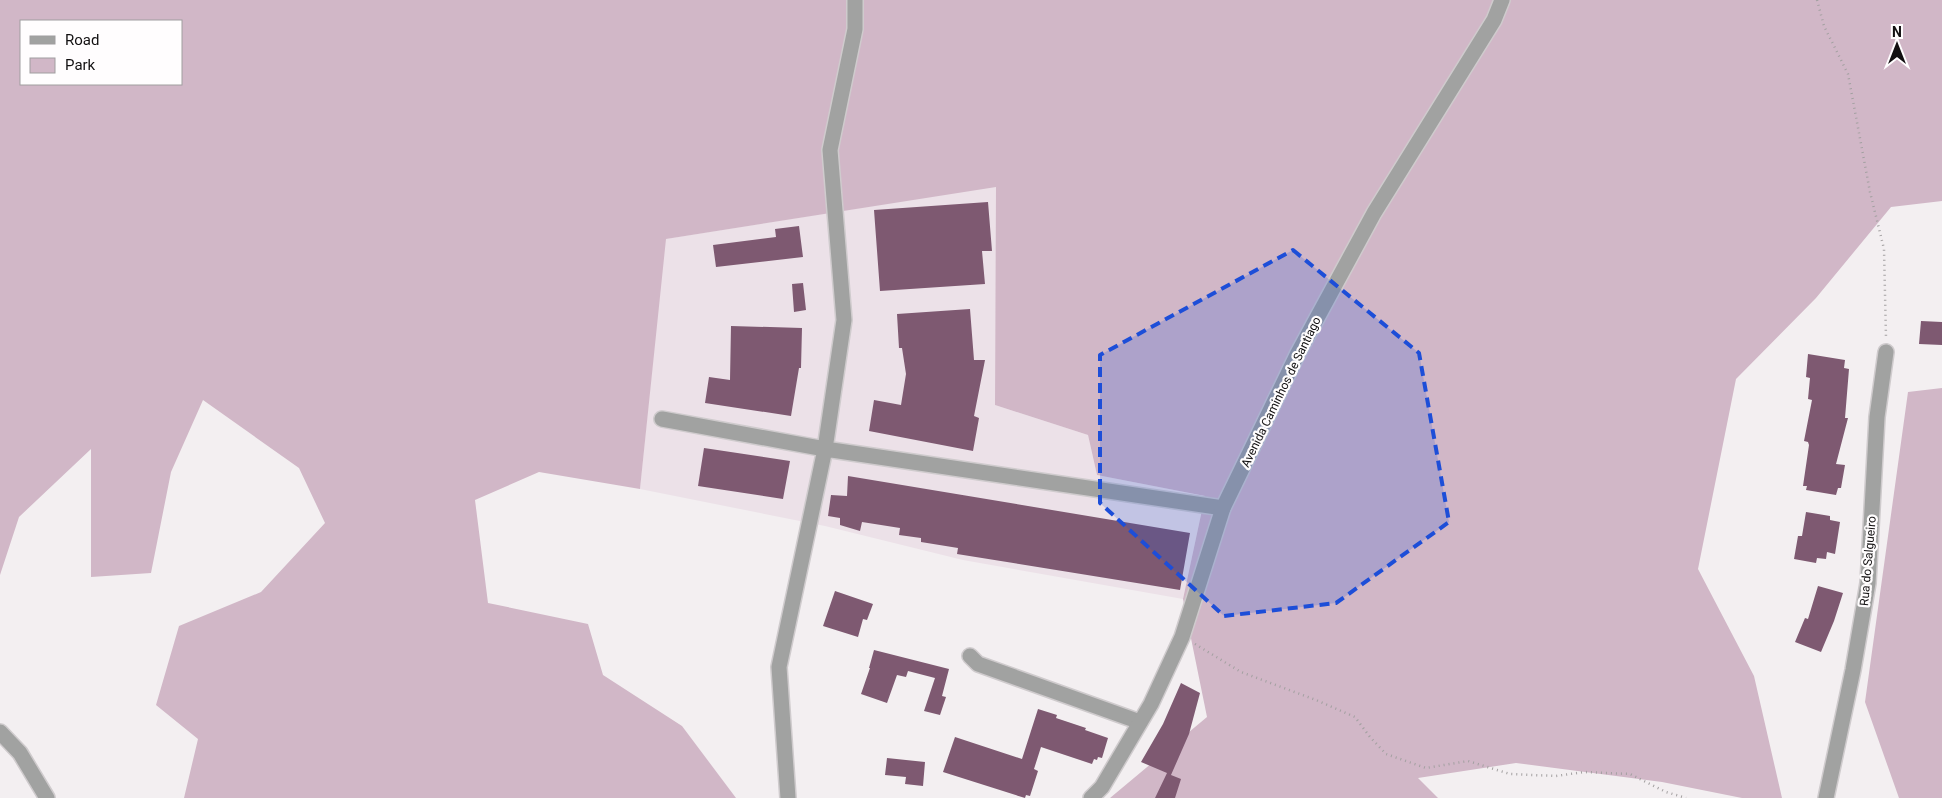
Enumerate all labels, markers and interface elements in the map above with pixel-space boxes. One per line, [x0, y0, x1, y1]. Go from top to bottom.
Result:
legend [20, 20, 182, 85]
north arrow [1872, 20, 1922, 70]
text: N [1892, 24, 1902, 40]
text: Road [65, 31, 99, 49]
text: Park [65, 56, 96, 74]
street label: Avenida Caminhos de Santiago [1238, 314, 1324, 470]
street label: Rua do Salgueiro [1857, 515, 1879, 606]

